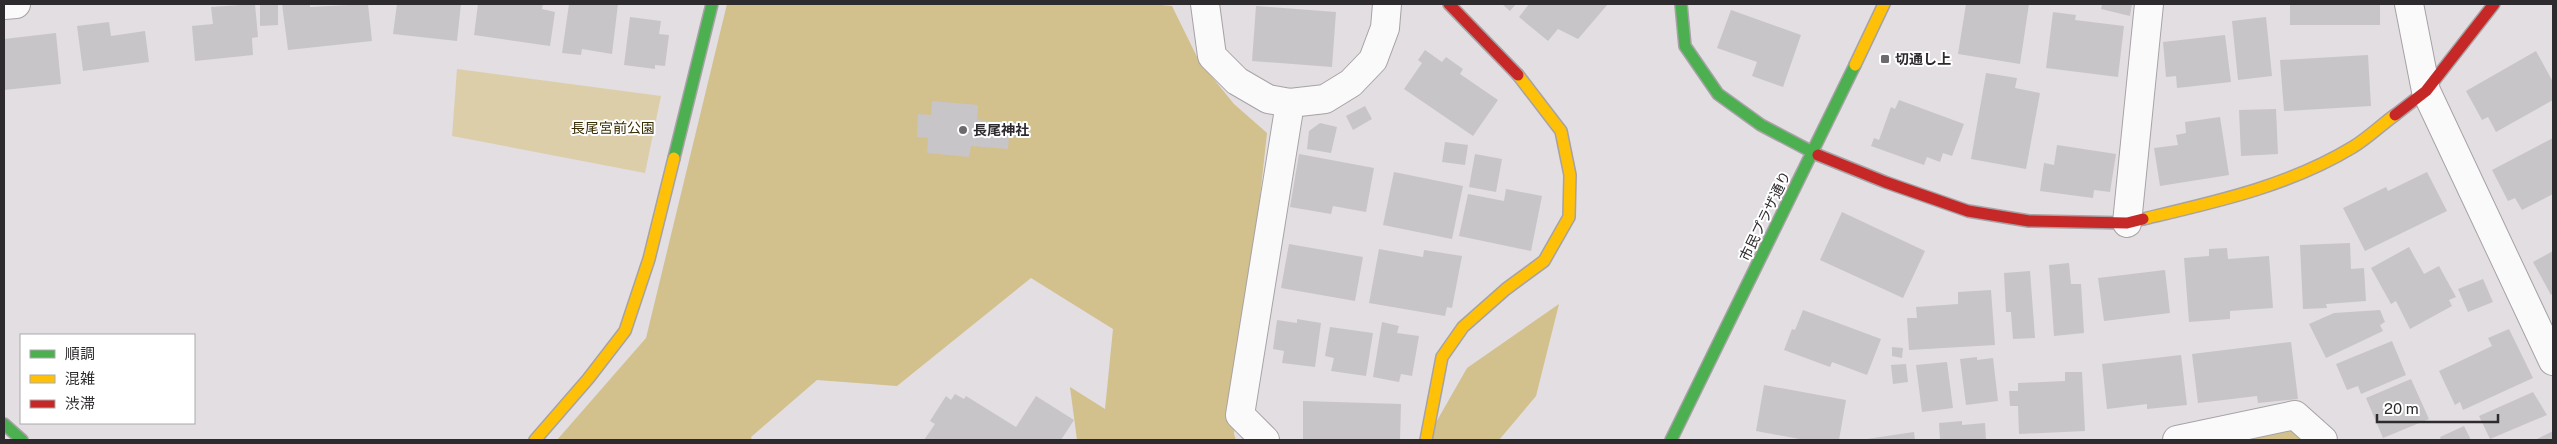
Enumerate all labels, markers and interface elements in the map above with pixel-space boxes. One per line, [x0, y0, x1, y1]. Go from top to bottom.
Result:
place label: 切通し上 [1895, 51, 1951, 67]
marker: 切通し上 [1879, 53, 1891, 65]
park label: 長尾宮前公園 [571, 120, 655, 136]
place label: 長尾神社 [973, 122, 1029, 138]
marker: 長尾神社 [957, 124, 969, 136]
street label: 市民プラザ通り [1736, 168, 1794, 264]
legend [20, 334, 195, 424]
text: 順調 [65, 345, 95, 362]
text: 混雑 [65, 370, 95, 387]
scale bar [2377, 392, 2498, 424]
text: 渋滞 [65, 395, 95, 412]
text: 20 m [2384, 400, 2419, 417]

